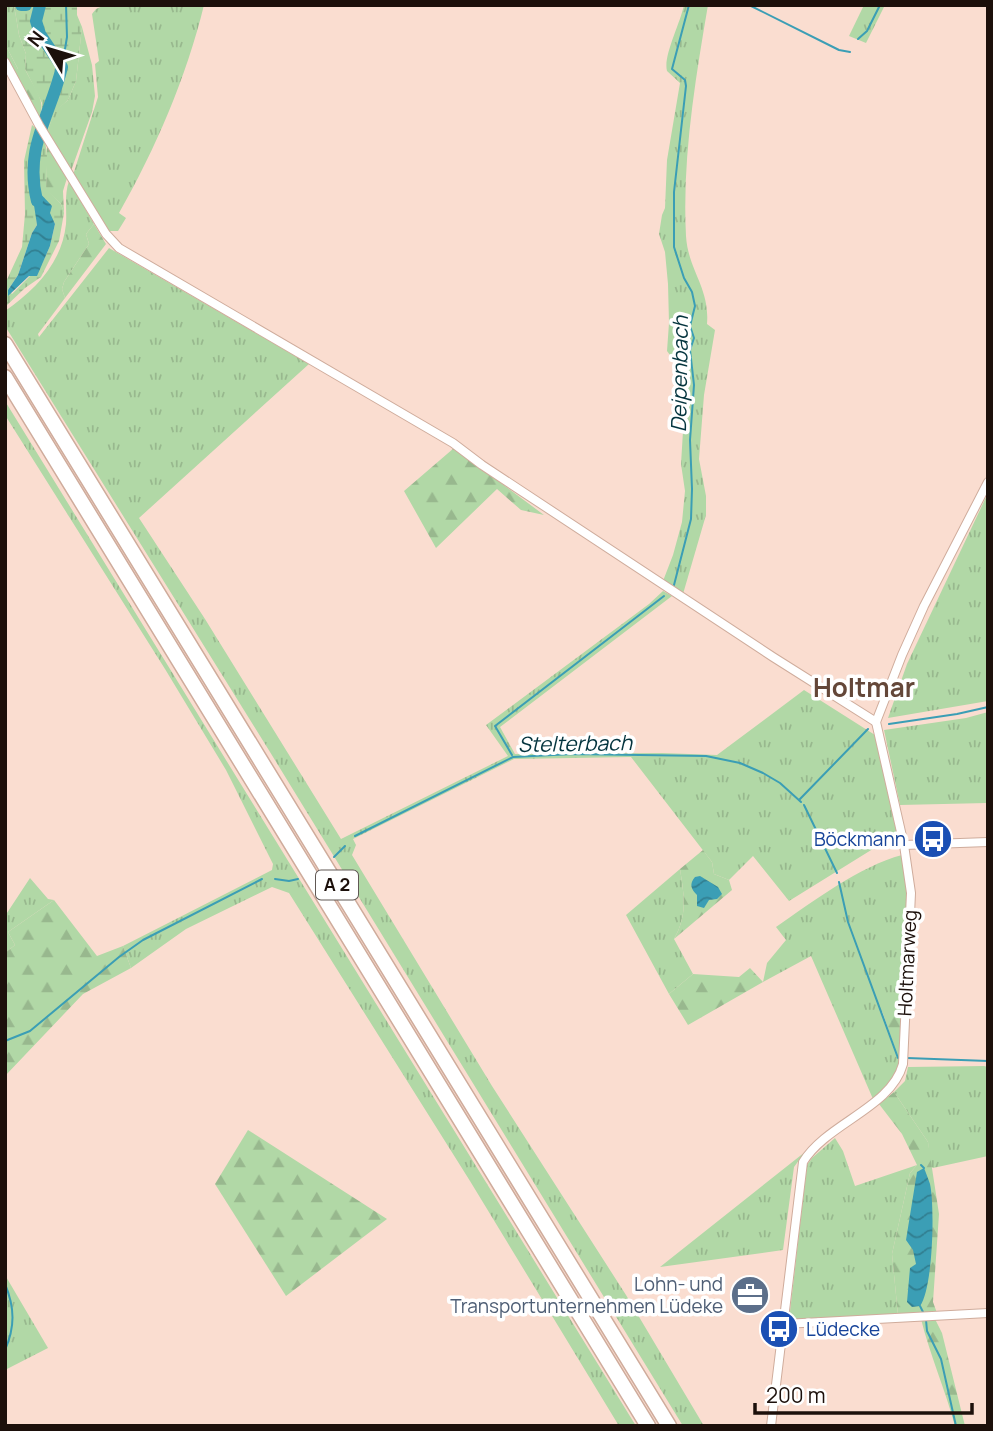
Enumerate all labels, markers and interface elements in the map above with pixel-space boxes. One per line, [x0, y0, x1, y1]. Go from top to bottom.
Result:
north arrow [14, 14, 84, 84]
text: N [21, 25, 50, 52]
water label: Deipenbach [664, 314, 694, 432]
district label: Holtmar [813, 669, 915, 705]
water label: Stelterbach [518, 728, 634, 758]
bus stop icon: Böckmann [912, 818, 954, 860]
place label: Böckmann [814, 826, 906, 852]
road number: A 2 [316, 870, 358, 900]
street label: Holtmarweg [891, 909, 923, 1017]
place label: Lohn- und Transportunternehmen Lüdeke [450, 1271, 723, 1319]
office icon: Lohn- und Transportunternehmen Lüdeke [729, 1274, 771, 1316]
bus stop icon: Lüdecke [758, 1308, 800, 1350]
place label: Lüdecke [806, 1316, 880, 1342]
scale bar [755, 1372, 972, 1416]
text: 200 m [766, 1381, 826, 1409]

